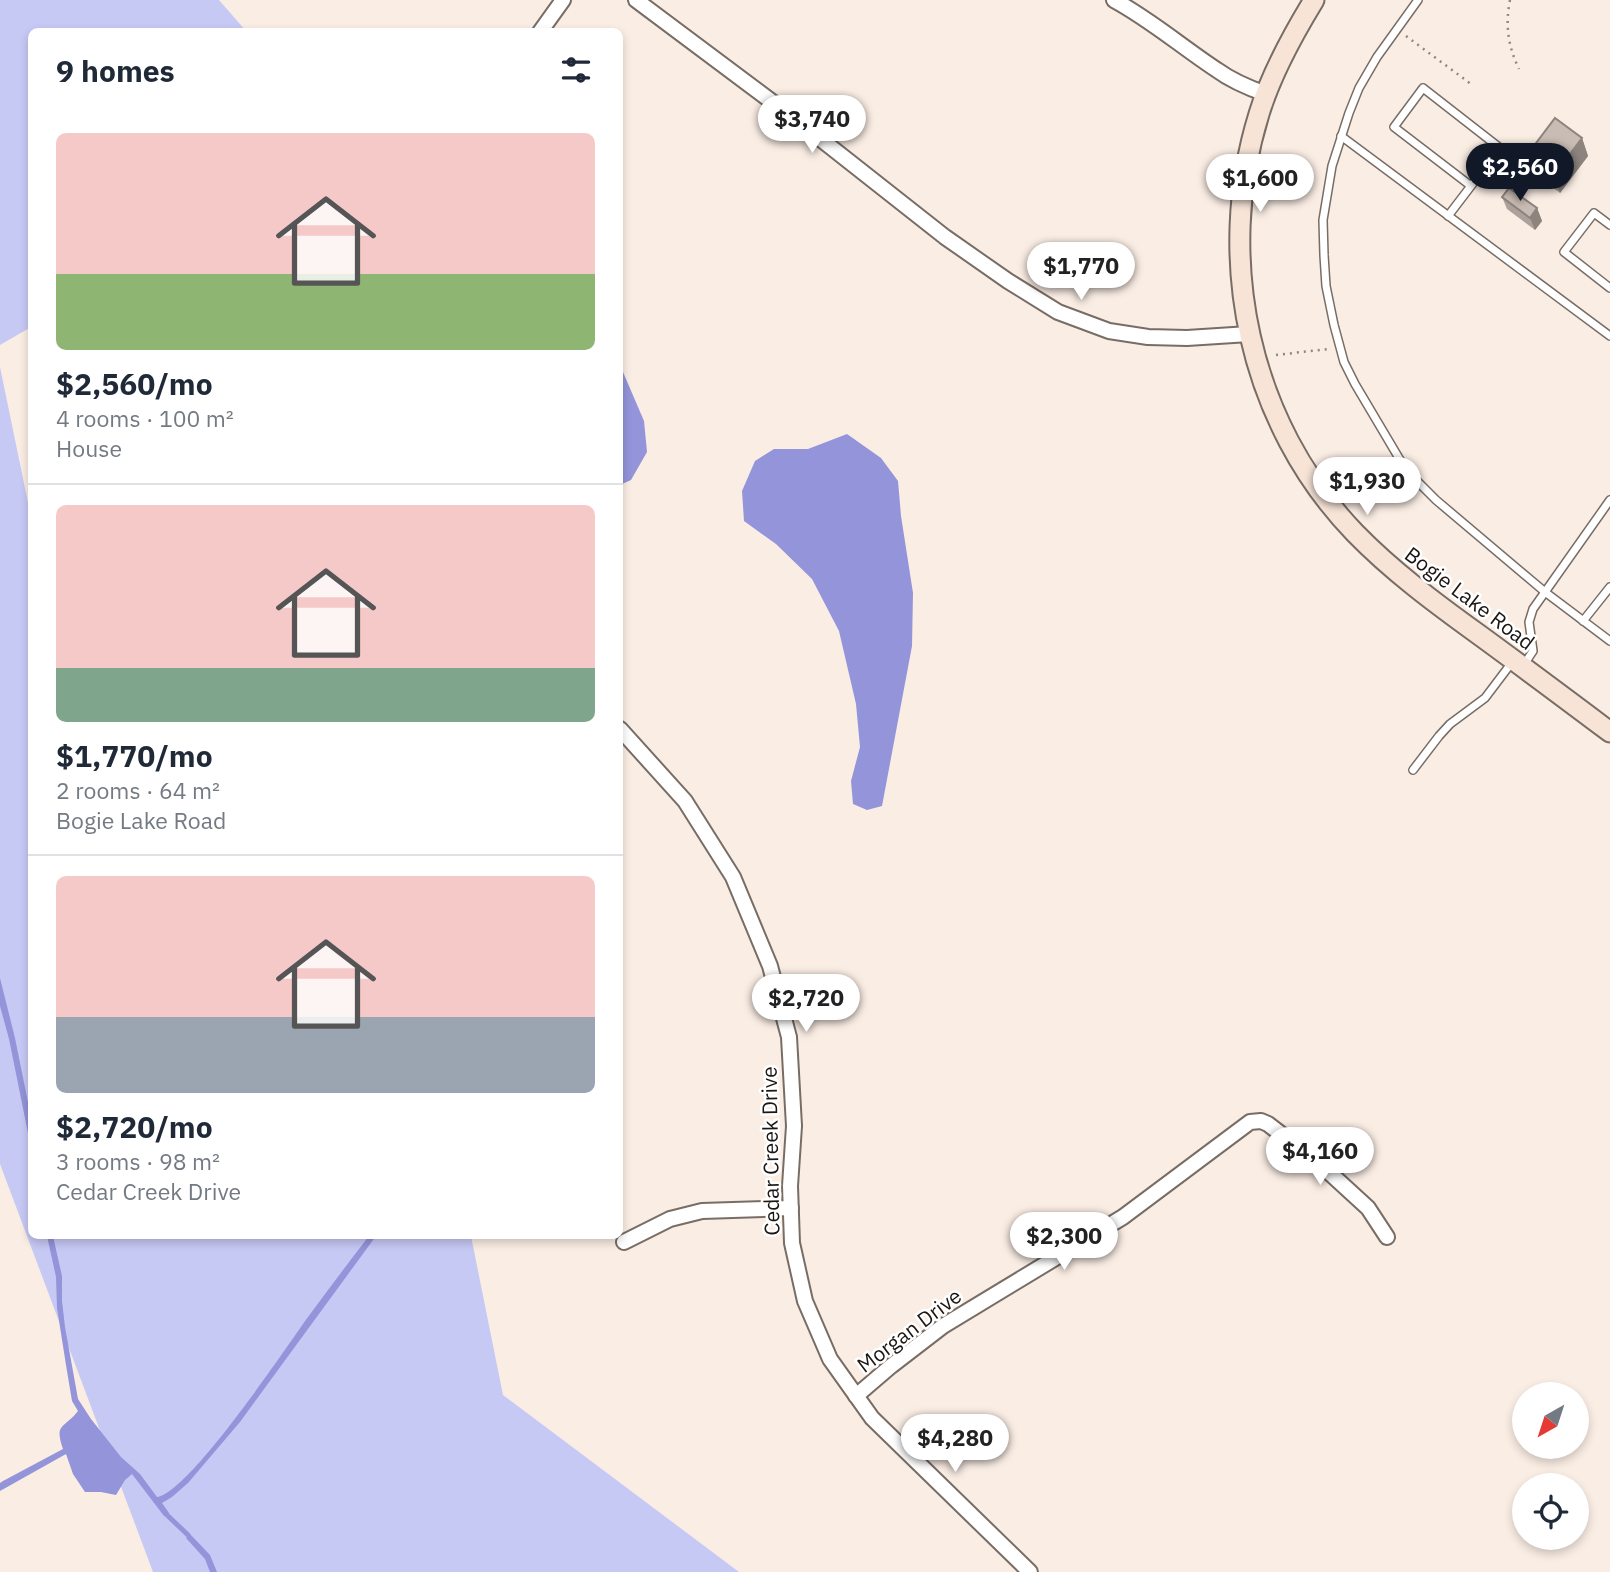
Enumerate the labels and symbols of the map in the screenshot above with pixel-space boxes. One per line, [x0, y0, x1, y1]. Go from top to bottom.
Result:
pin: $3,740 [755, 96, 869, 155]
pin: $2,560 [1463, 144, 1577, 203]
pin: $1,600 [1203, 154, 1317, 214]
pin: $1,770 [1024, 243, 1138, 302]
pin: $1,930 [1310, 458, 1424, 517]
street label: Bogie Lake Road [1399, 540, 1541, 656]
pin: $2,720 [749, 974, 863, 1034]
street label: Cedar Creek Drive [755, 1066, 785, 1236]
pin: $4,160 [1263, 1128, 1377, 1187]
pin: $2,300 [1007, 1212, 1121, 1272]
street label: Morgan Drive [851, 1282, 967, 1378]
north arrow [1512, 1382, 1589, 1460]
pin: $4,280 [898, 1414, 1012, 1474]

